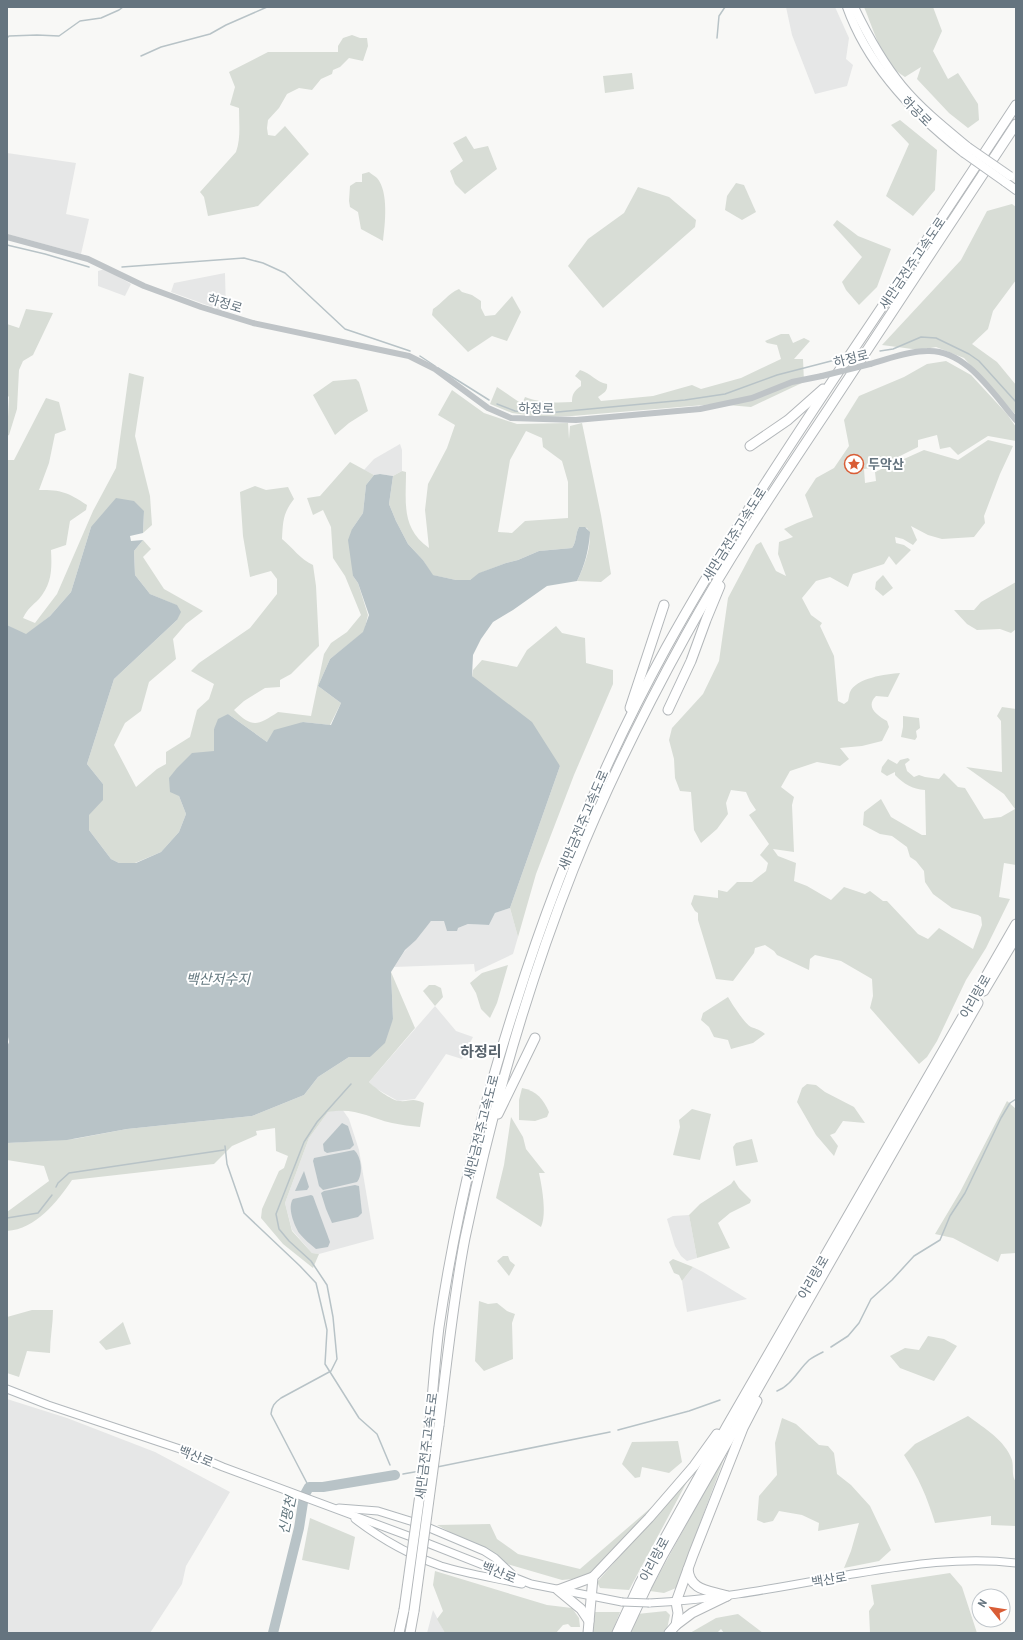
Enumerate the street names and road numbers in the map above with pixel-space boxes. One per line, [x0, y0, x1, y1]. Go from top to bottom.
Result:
street label: 하공로 [899, 93, 935, 129]
street label: 새만금전주고속도로 [876, 214, 949, 312]
street label: 하정로 [205, 291, 244, 316]
street label: 하정로 [832, 347, 870, 370]
street label: 하정로 [518, 401, 554, 416]
street label: 새만금전주고속도로 [700, 485, 769, 584]
street label: 새만금전주고속도로 [556, 768, 611, 873]
street label: 아리랑로 [957, 972, 994, 1021]
street label: 새만금전주고속도로 [461, 1073, 502, 1181]
street label: 아리랑로 [795, 1253, 832, 1302]
street label: 새만금전주고속도로 [412, 1392, 441, 1500]
street label: 백산로 [176, 1443, 215, 1470]
street label: 아리랑로 [637, 1535, 672, 1584]
street label: 백산로 [479, 1559, 518, 1586]
street label: 백산로 [810, 1569, 848, 1590]

